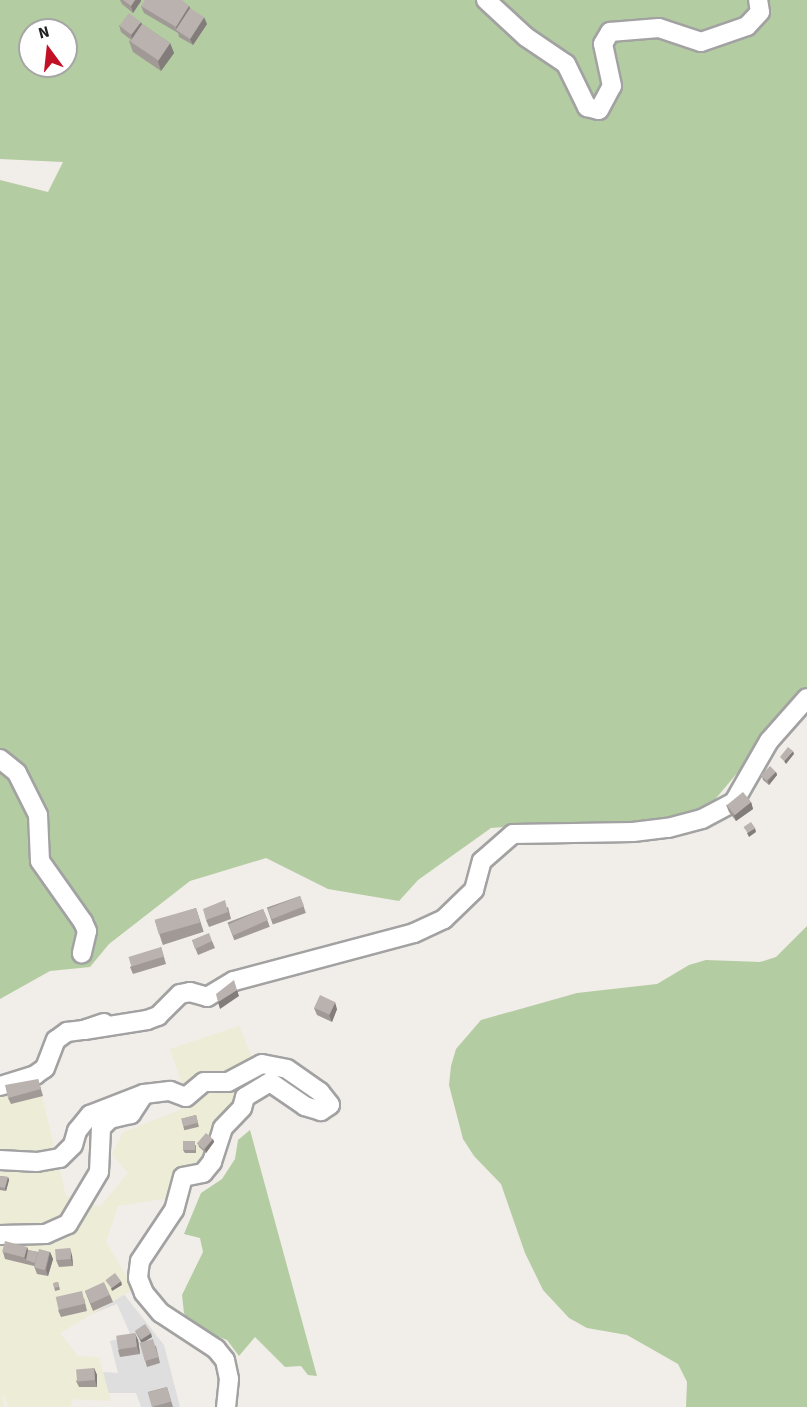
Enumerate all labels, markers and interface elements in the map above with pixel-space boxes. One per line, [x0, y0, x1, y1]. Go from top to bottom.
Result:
north arrow [18, 18, 78, 78]
text: N [36, 21, 52, 45]

